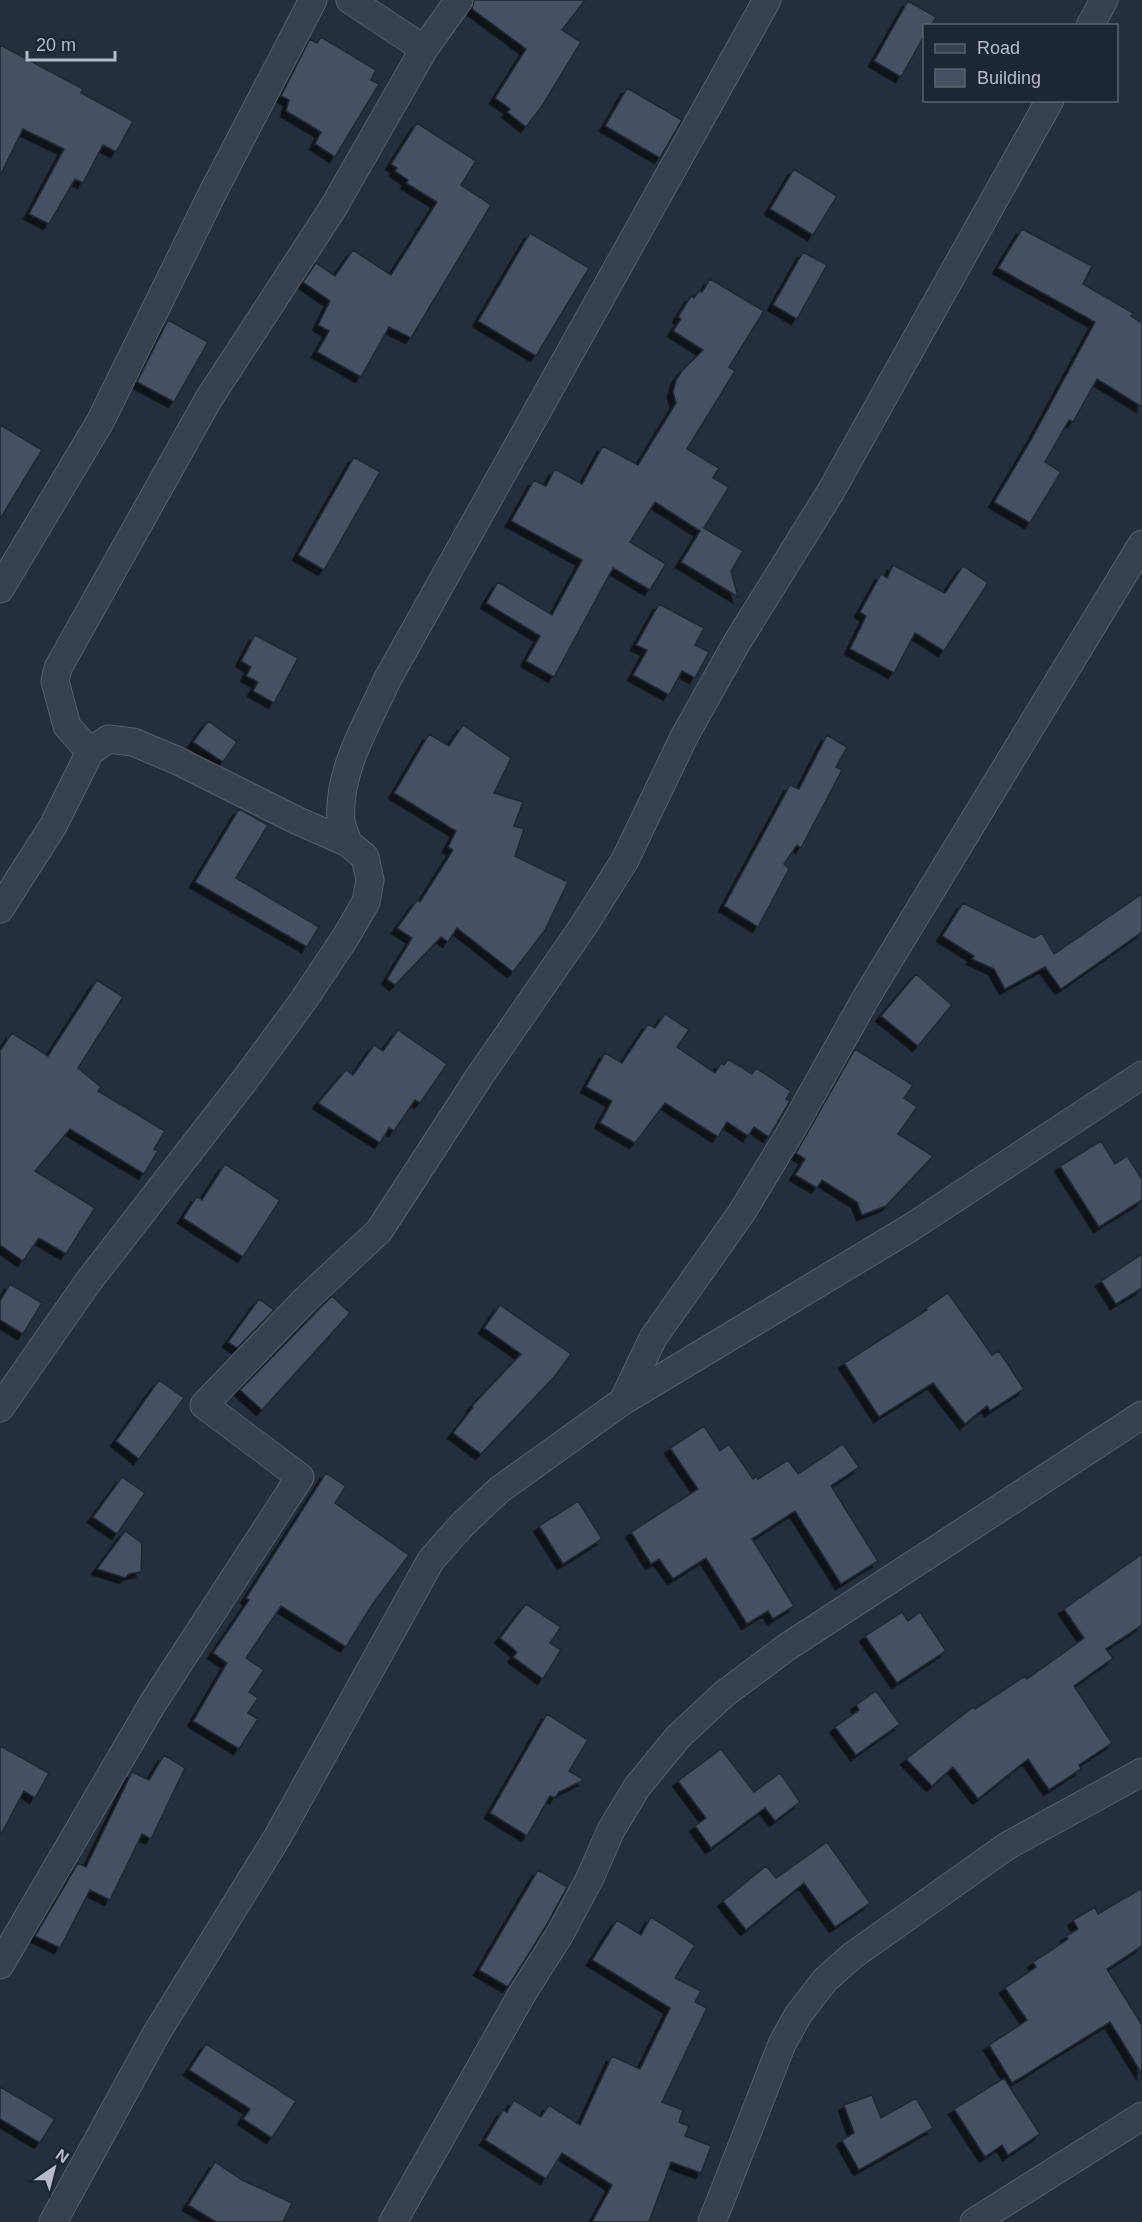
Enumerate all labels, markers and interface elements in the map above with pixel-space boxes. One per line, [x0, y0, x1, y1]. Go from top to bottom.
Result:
scale bar [27, 24, 116, 62]
legend [923, 24, 1118, 102]
text: 20 m [36, 35, 76, 55]
text: Road [977, 38, 1020, 58]
text: Building [977, 68, 1041, 88]
north arrow [24, 2138, 84, 2198]
text: N [53, 2146, 72, 2166]

